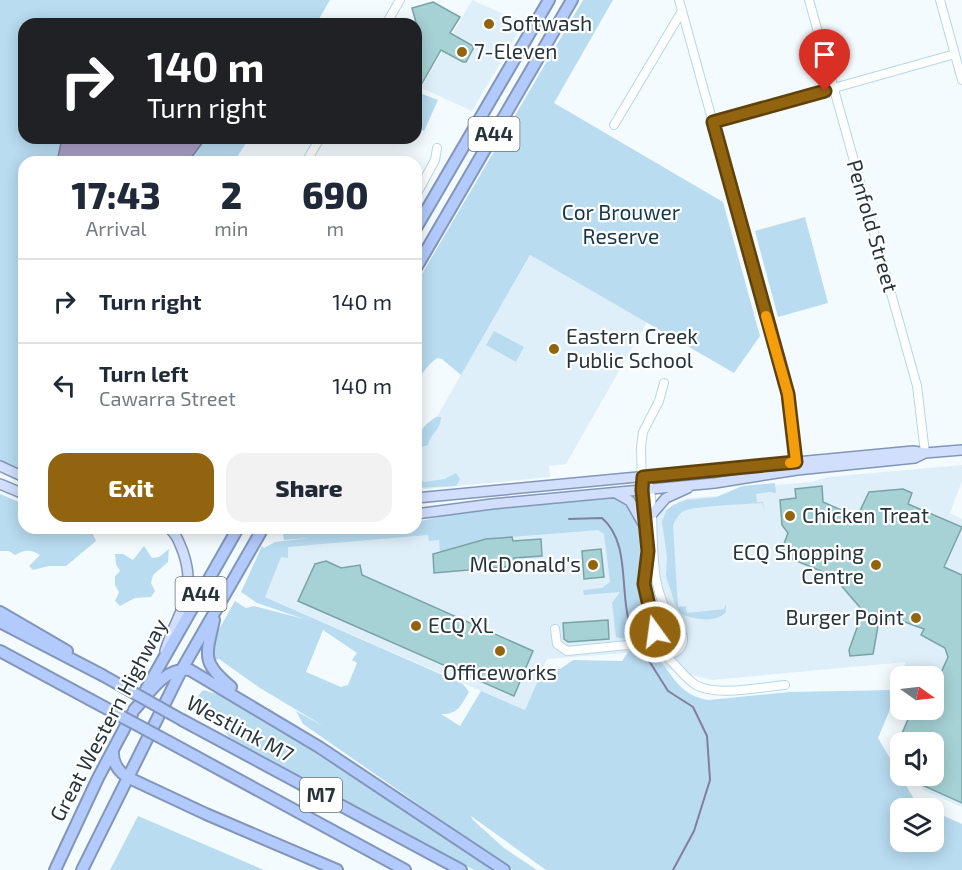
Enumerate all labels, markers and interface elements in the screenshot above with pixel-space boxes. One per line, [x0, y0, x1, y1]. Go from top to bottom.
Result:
place label: Softwash [501, 10, 592, 35]
marker: Softwash [482, 17, 496, 31]
pin [799, 29, 850, 91]
place label: 7-Eleven [474, 38, 557, 63]
icon: arrive [808, 38, 841, 71]
text: 140 m [147, 40, 264, 90]
icon: right [48, 42, 126, 120]
marker: 7-Eleven [455, 45, 469, 59]
text: Turn right [147, 91, 267, 123]
road number: A44 [468, 117, 520, 151]
street label: Penfold Street [843, 156, 904, 295]
text: 17:43 [72, 173, 161, 216]
text: 2 [221, 173, 242, 216]
text: 690 [302, 173, 368, 216]
park label: Cor Brouwer Reserve [562, 199, 681, 248]
text: Arrival [86, 216, 147, 240]
text: min [214, 216, 248, 240]
text: m [326, 216, 344, 240]
icon: right [48, 285, 81, 318]
text: Turn right [99, 288, 201, 314]
text: 140 m [332, 288, 392, 314]
place label: Eastern Creek Public School [566, 323, 698, 372]
marker: Eastern Creek Public School [547, 342, 561, 356]
text: Turn left [99, 360, 188, 386]
icon: left [48, 369, 81, 402]
text: 140 m [332, 372, 392, 398]
text: Cawarra Street [99, 386, 236, 410]
button: Exit [48, 453, 214, 522]
button: Share [226, 453, 392, 522]
place label: Chicken Treat [802, 502, 929, 527]
marker: Chicken Treat [783, 509, 797, 523]
place label: ECQ Shopping Centre [732, 539, 864, 588]
place label: McDonald's [469, 551, 581, 576]
marker: McDonald's [586, 558, 600, 572]
marker: ECQ Shopping Centre [869, 558, 883, 572]
road number: A44 [176, 577, 226, 611]
position arrow [623, 600, 687, 664]
place label: Burger Point [785, 604, 904, 629]
marker: Burger Point [909, 611, 923, 625]
place label: ECQ XL [428, 612, 494, 638]
street label: Great Western Highway [44, 614, 172, 825]
marker: ECQ XL [409, 619, 423, 633]
marker: Officeworks [493, 644, 507, 658]
place label: Officeworks [443, 659, 557, 684]
north arrow [890, 666, 944, 720]
map controls [890, 666, 944, 852]
street label: Westlink M7 [183, 689, 299, 766]
button: sound [890, 732, 944, 786]
road number: M7 [300, 778, 342, 812]
button: layers [890, 798, 944, 852]

